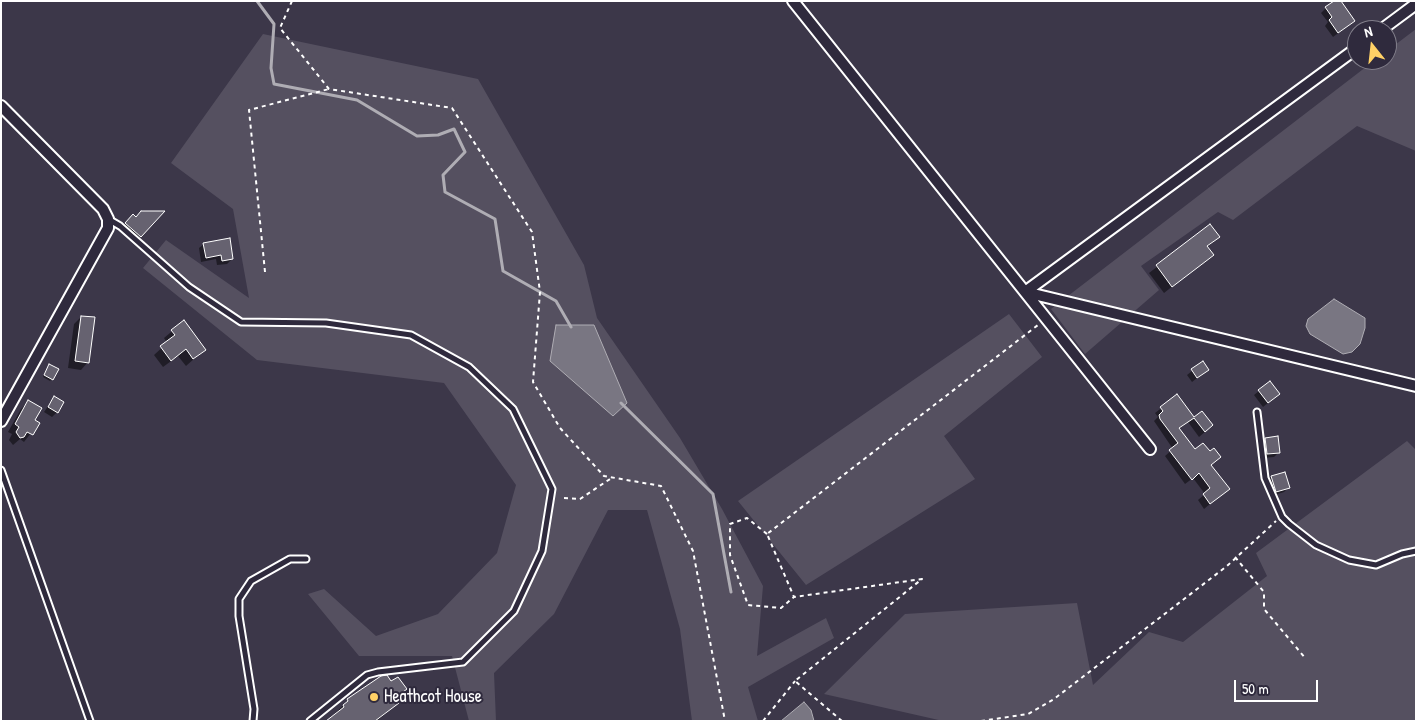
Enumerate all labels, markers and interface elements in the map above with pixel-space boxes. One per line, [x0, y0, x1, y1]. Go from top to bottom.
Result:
north arrow [1347, 20, 1397, 70]
text: N [1362, 21, 1374, 41]
scale bar [1237, 670, 1321, 702]
text: 50 m [1242, 678, 1269, 699]
place label: Heathcot House [384, 686, 482, 708]
marker: Heathcot House [368, 691, 380, 703]

